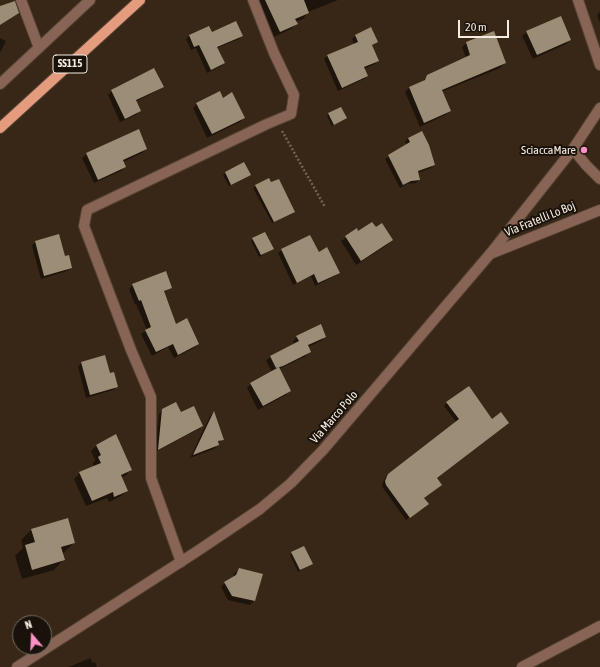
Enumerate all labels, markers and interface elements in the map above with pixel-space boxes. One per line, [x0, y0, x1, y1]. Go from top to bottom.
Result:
scale bar [460, 12, 511, 38]
text: 20 m [465, 20, 487, 34]
road number: SS115 [53, 55, 87, 73]
place label: SciaccaMare [521, 143, 576, 157]
marker: SciaccaMare [579, 145, 589, 155]
street label: Via Fratelli Lo Boj [503, 198, 577, 240]
street label: Via Marco Polo [307, 388, 361, 446]
north arrow [12, 615, 52, 655]
text: N [23, 618, 33, 631]

